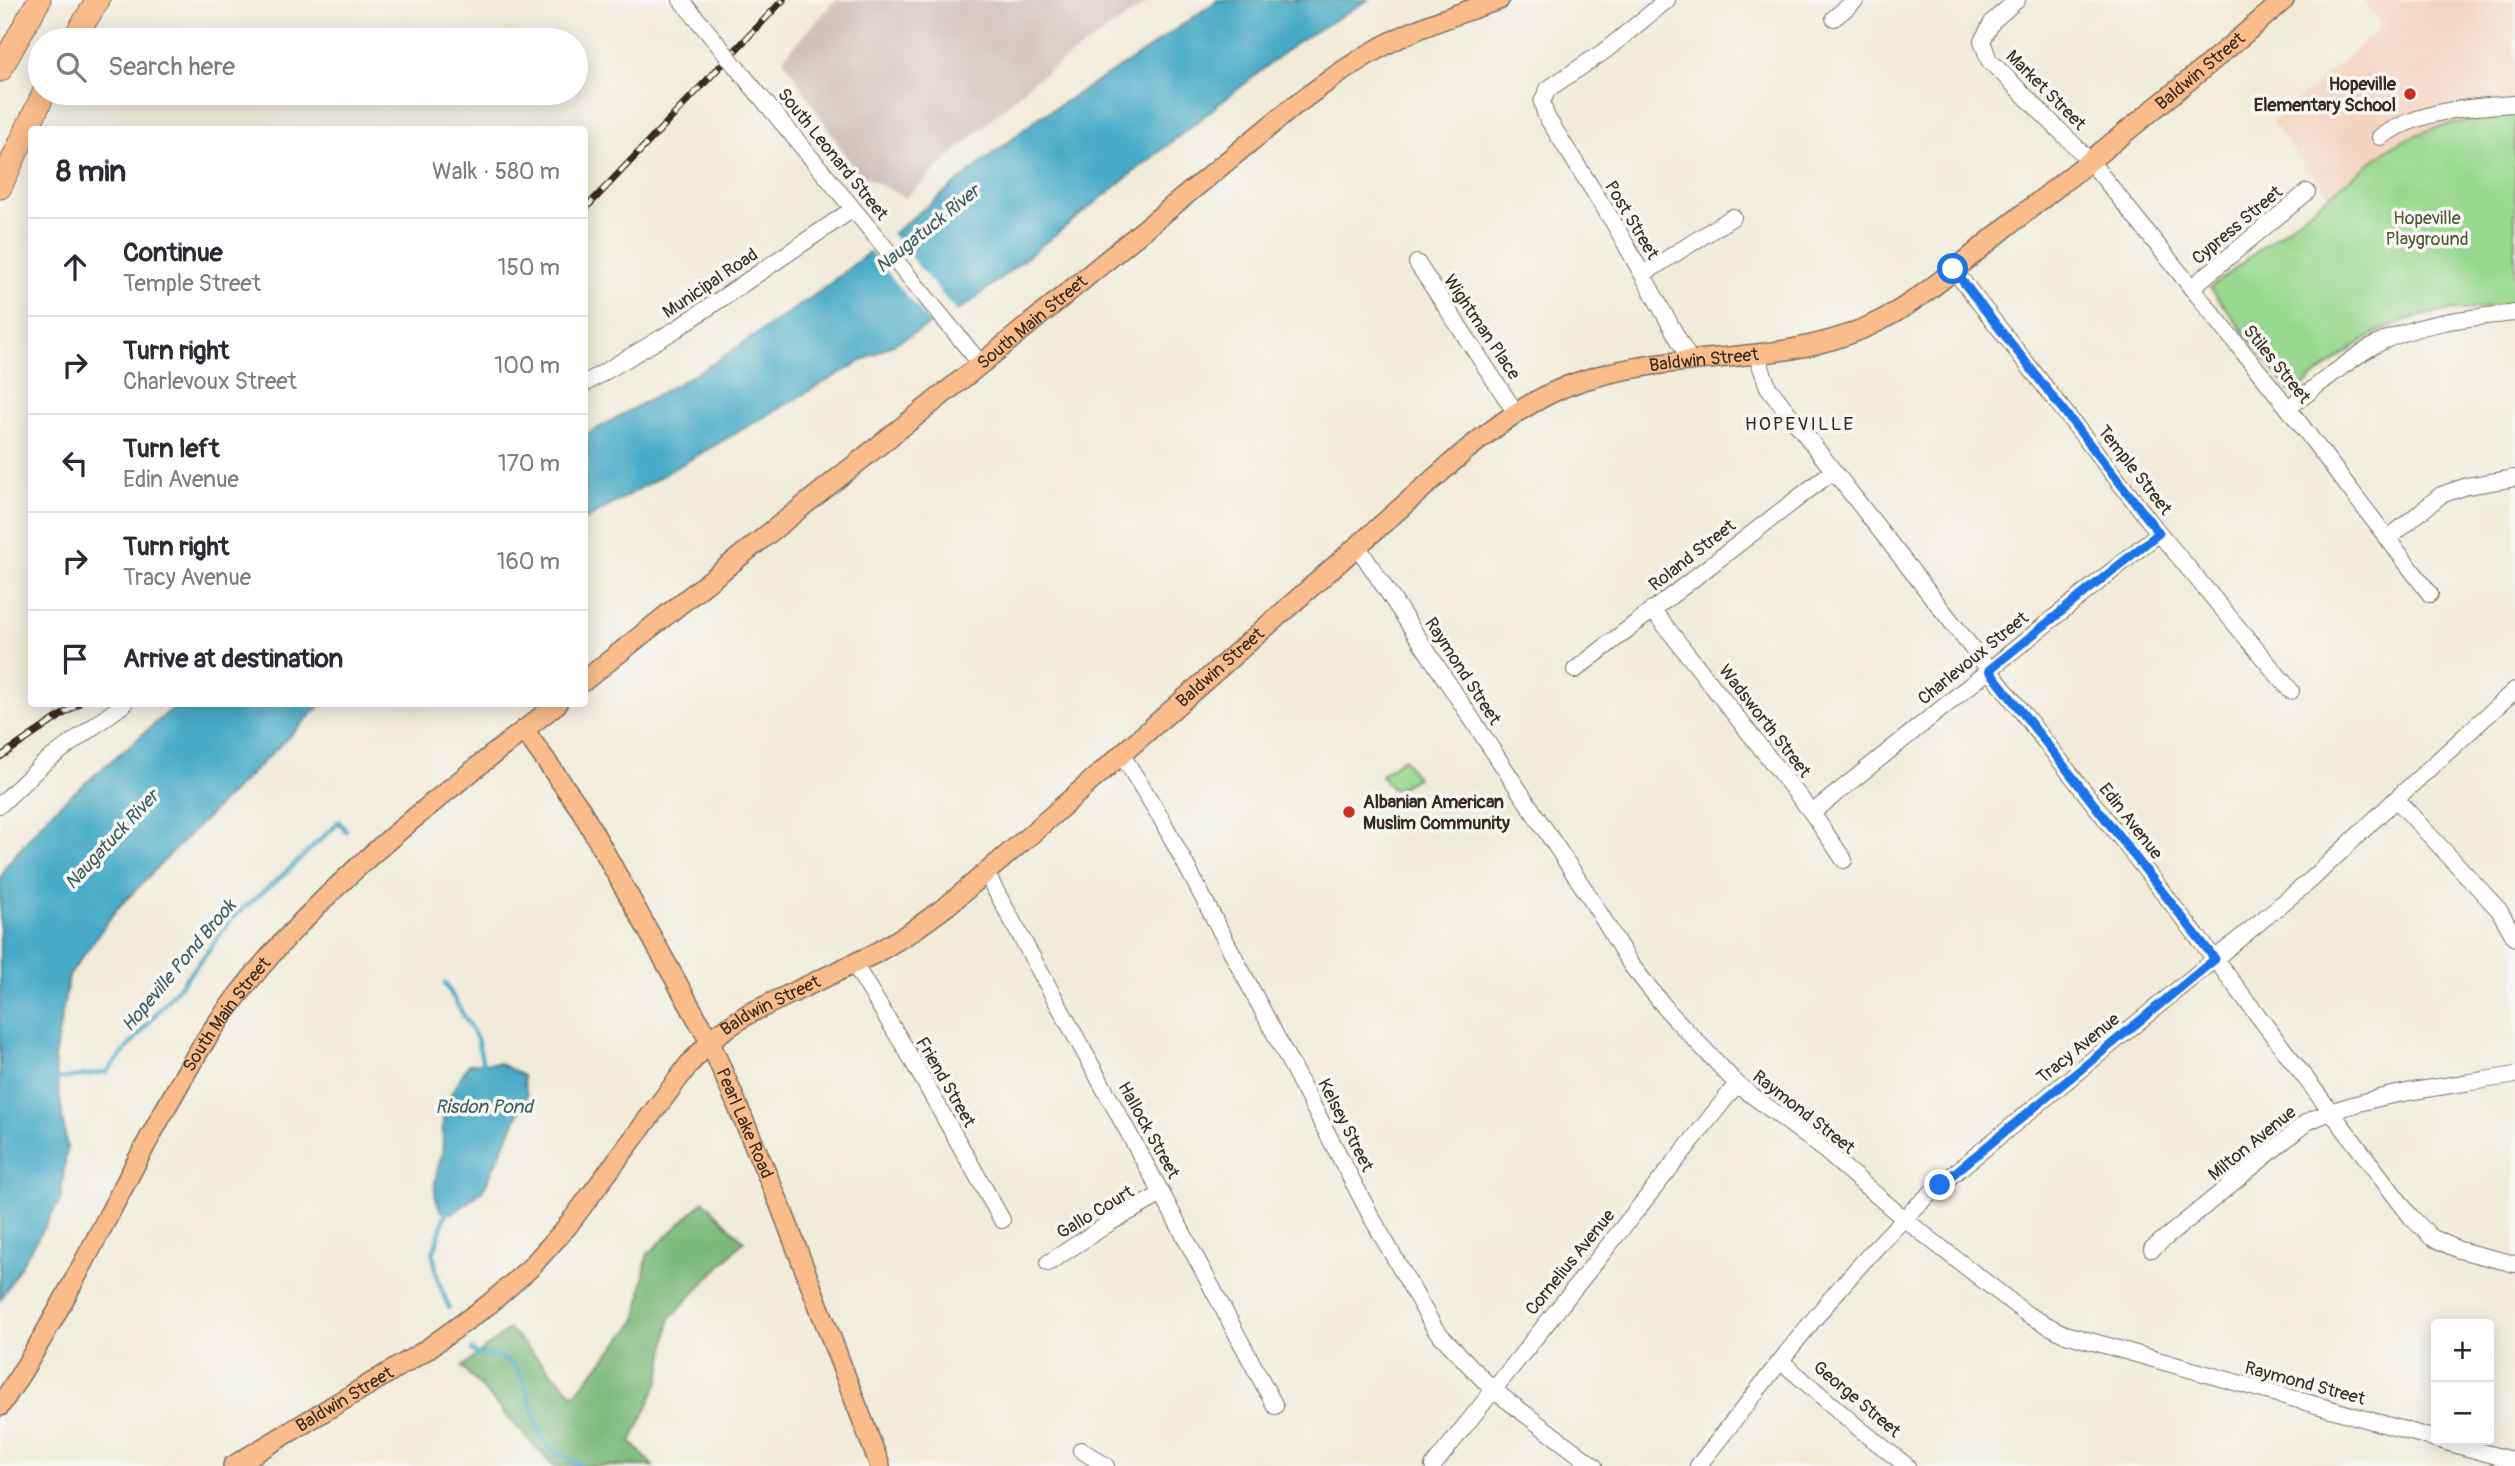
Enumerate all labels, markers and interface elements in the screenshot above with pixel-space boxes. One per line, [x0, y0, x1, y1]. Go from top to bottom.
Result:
street label: Baldwin Street [2151, 27, 2251, 115]
search box [28, 28, 588, 105]
street label: Market Street [2001, 45, 2091, 136]
icon: search [52, 48, 90, 86]
text: Search here [108, 51, 235, 83]
place label: Hopeville Elementary School [2254, 73, 2397, 117]
street label: South Leonard Street [772, 84, 893, 226]
marker: Hopeville Elementary School [2402, 86, 2418, 102]
text: 8 min [56, 153, 126, 190]
text: Walk · 580 m [432, 157, 560, 186]
street label: Post Street [1599, 177, 1664, 264]
water label: Naugatuck River [871, 178, 986, 278]
street label: Cypress Street [2187, 180, 2288, 270]
park label: Hopeville Playground [2385, 207, 2469, 251]
text: Continue [123, 237, 223, 269]
street label: Municipal Road [658, 243, 762, 324]
icon: ahead [56, 248, 94, 286]
text: 150 m [497, 253, 560, 282]
route start [1937, 253, 1968, 284]
text: Temple Street [123, 269, 261, 298]
street label: South Main Street [972, 270, 1093, 375]
street label: Wightman Place [1438, 270, 1525, 384]
street label: Stiles Street [2238, 320, 2316, 409]
text: Turn right [123, 335, 229, 367]
street label: Baldwin Street [1648, 343, 1761, 377]
icon: right [56, 346, 94, 384]
text: 100 m [494, 351, 560, 380]
text: Charlevoux Street [123, 367, 297, 396]
district label: HOPEVILLE [1745, 412, 1855, 436]
street label: Temple Street [2092, 421, 2177, 521]
text: Turn left [123, 433, 219, 465]
icon: left [56, 444, 94, 482]
text: 170 m [498, 449, 560, 478]
text: Edin Avenue [123, 465, 239, 494]
street label: Roland Street [1644, 514, 1741, 596]
text: Turn right [123, 531, 229, 563]
icon: right [56, 542, 94, 580]
text: 160 m [496, 547, 560, 576]
text: Tracy Avenue [123, 563, 251, 592]
street label: Charlevoux Street [1913, 606, 2034, 710]
street label: Raymond Street [1419, 613, 1506, 730]
street label: Baldwin Street [1172, 622, 1270, 713]
icon: arrive [56, 640, 94, 678]
text: Arrive at destination [123, 643, 343, 675]
street label: Wadsworth Street [1713, 660, 1816, 783]
street label: Edin Avenue [2094, 779, 2168, 864]
water label: Naugatuck River [60, 783, 165, 894]
place label: Albanian American Muslim Community [1363, 791, 1510, 835]
marker: Albanian American Muslim Community [1341, 804, 1357, 820]
water label: Hopeville Pond Brook [116, 893, 242, 1037]
street label: South Main Street [178, 952, 277, 1076]
street label: Baldwin Street [716, 970, 825, 1041]
street label: Tracy Avenue [2032, 1008, 2125, 1089]
street label: Friend Street [910, 1033, 981, 1132]
street label: Pearl Lake Road [711, 1065, 778, 1182]
street label: Raymond Street [1748, 1065, 1860, 1160]
street label: Kelsey Street [1312, 1075, 1379, 1176]
street label: Hallock Street [1112, 1078, 1185, 1183]
water label: Risdon Pond [435, 1095, 535, 1119]
street label: Milton Avenue [2204, 1101, 2301, 1186]
route end [1924, 1169, 1955, 1200]
street label: Gallo Court [1052, 1180, 1139, 1244]
street label: Cornelius Avenue [1521, 1204, 1620, 1320]
map controls [2431, 1319, 2494, 1445]
button: + [2431, 1319, 2494, 1382]
street label: George Street [1808, 1356, 1906, 1443]
street label: Raymond Street [2242, 1356, 2368, 1411]
street label: Baldwin Street [292, 1361, 398, 1438]
button: − [2431, 1382, 2494, 1445]

